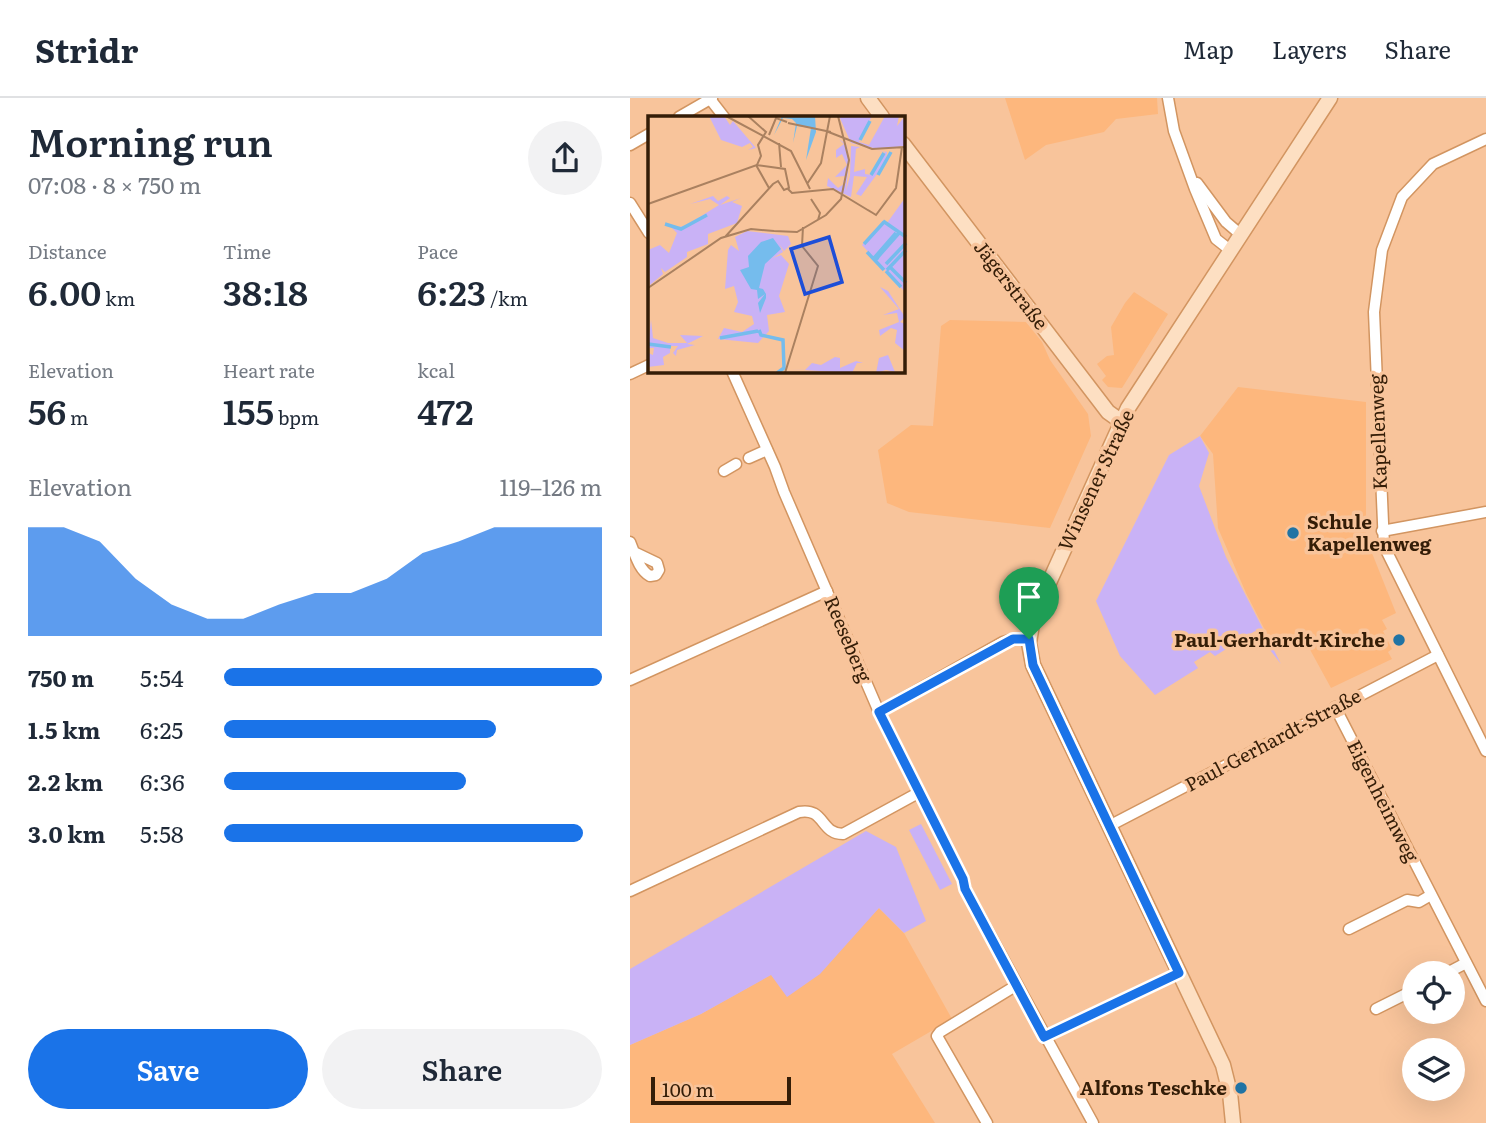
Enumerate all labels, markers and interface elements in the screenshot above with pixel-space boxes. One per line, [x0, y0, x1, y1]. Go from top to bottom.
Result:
text: Stridr [35, 24, 138, 73]
text: Map [1183, 31, 1234, 66]
text: Layers [1272, 31, 1346, 66]
text: Share [1384, 31, 1451, 66]
text: Morning run [28, 112, 273, 169]
inset map [648, 116, 905, 373]
button: share [528, 121, 602, 195]
text: 07:08 · 8 × 750 m [28, 167, 201, 201]
street label: Jägerstraße [968, 234, 1056, 335]
text: Distance [28, 237, 107, 265]
text: Time [223, 237, 271, 265]
text: Pace [417, 237, 458, 265]
text: 6.00 [28, 265, 101, 317]
text: 38:18 [223, 265, 308, 317]
text: 6:23 [417, 265, 486, 317]
text: km [101, 284, 135, 312]
text: /km [486, 284, 528, 312]
text: Elevation [28, 356, 114, 384]
text: Heart rate [223, 356, 315, 384]
text: kcal [417, 356, 455, 384]
street label: Kapellenweg [1361, 373, 1393, 490]
text: 56 [28, 384, 66, 436]
text: 155 [223, 384, 274, 436]
text: 472 [417, 384, 474, 436]
text: m [66, 403, 89, 431]
text: bpm [274, 403, 319, 431]
street label: Winsener Straße [1050, 404, 1140, 555]
text: Elevation [28, 469, 132, 503]
text: 119–126 m [499, 469, 602, 503]
place label: Schule Kapellenweg [1307, 507, 1432, 557]
marker: Schule Kapellenweg [1285, 525, 1301, 541]
pin [999, 567, 1059, 639]
icon: arrive [1010, 578, 1048, 616]
street label: Reeseberg [818, 591, 880, 686]
place label: Paul-Gerhardt-Kirche [1174, 625, 1385, 653]
marker: Paul-Gerhardt-Kirche [1391, 632, 1407, 648]
text: 750 m [28, 660, 94, 694]
text: 5:54 [140, 660, 184, 694]
street label: Paul-Gerhardt-Straße [1179, 681, 1366, 797]
text: 1.5 km [28, 712, 101, 746]
text: 6:25 [140, 712, 183, 746]
street label: Eigenheimweg [1341, 735, 1427, 867]
text: 2.2 km [28, 764, 103, 798]
text: 6:36 [140, 764, 185, 798]
text: 3.0 km [28, 816, 106, 850]
text: 5:58 [140, 816, 184, 850]
map controls [1402, 961, 1465, 1101]
button: locate [1402, 961, 1465, 1024]
button: Save [28, 1029, 308, 1109]
button: Share [322, 1029, 602, 1109]
button: layers [1402, 1038, 1465, 1101]
place label: Alfons Teschke [1080, 1073, 1227, 1101]
scale bar [651, 1074, 791, 1106]
text: 100 m [662, 1075, 714, 1103]
marker: Alfons Teschke [1233, 1080, 1249, 1096]

